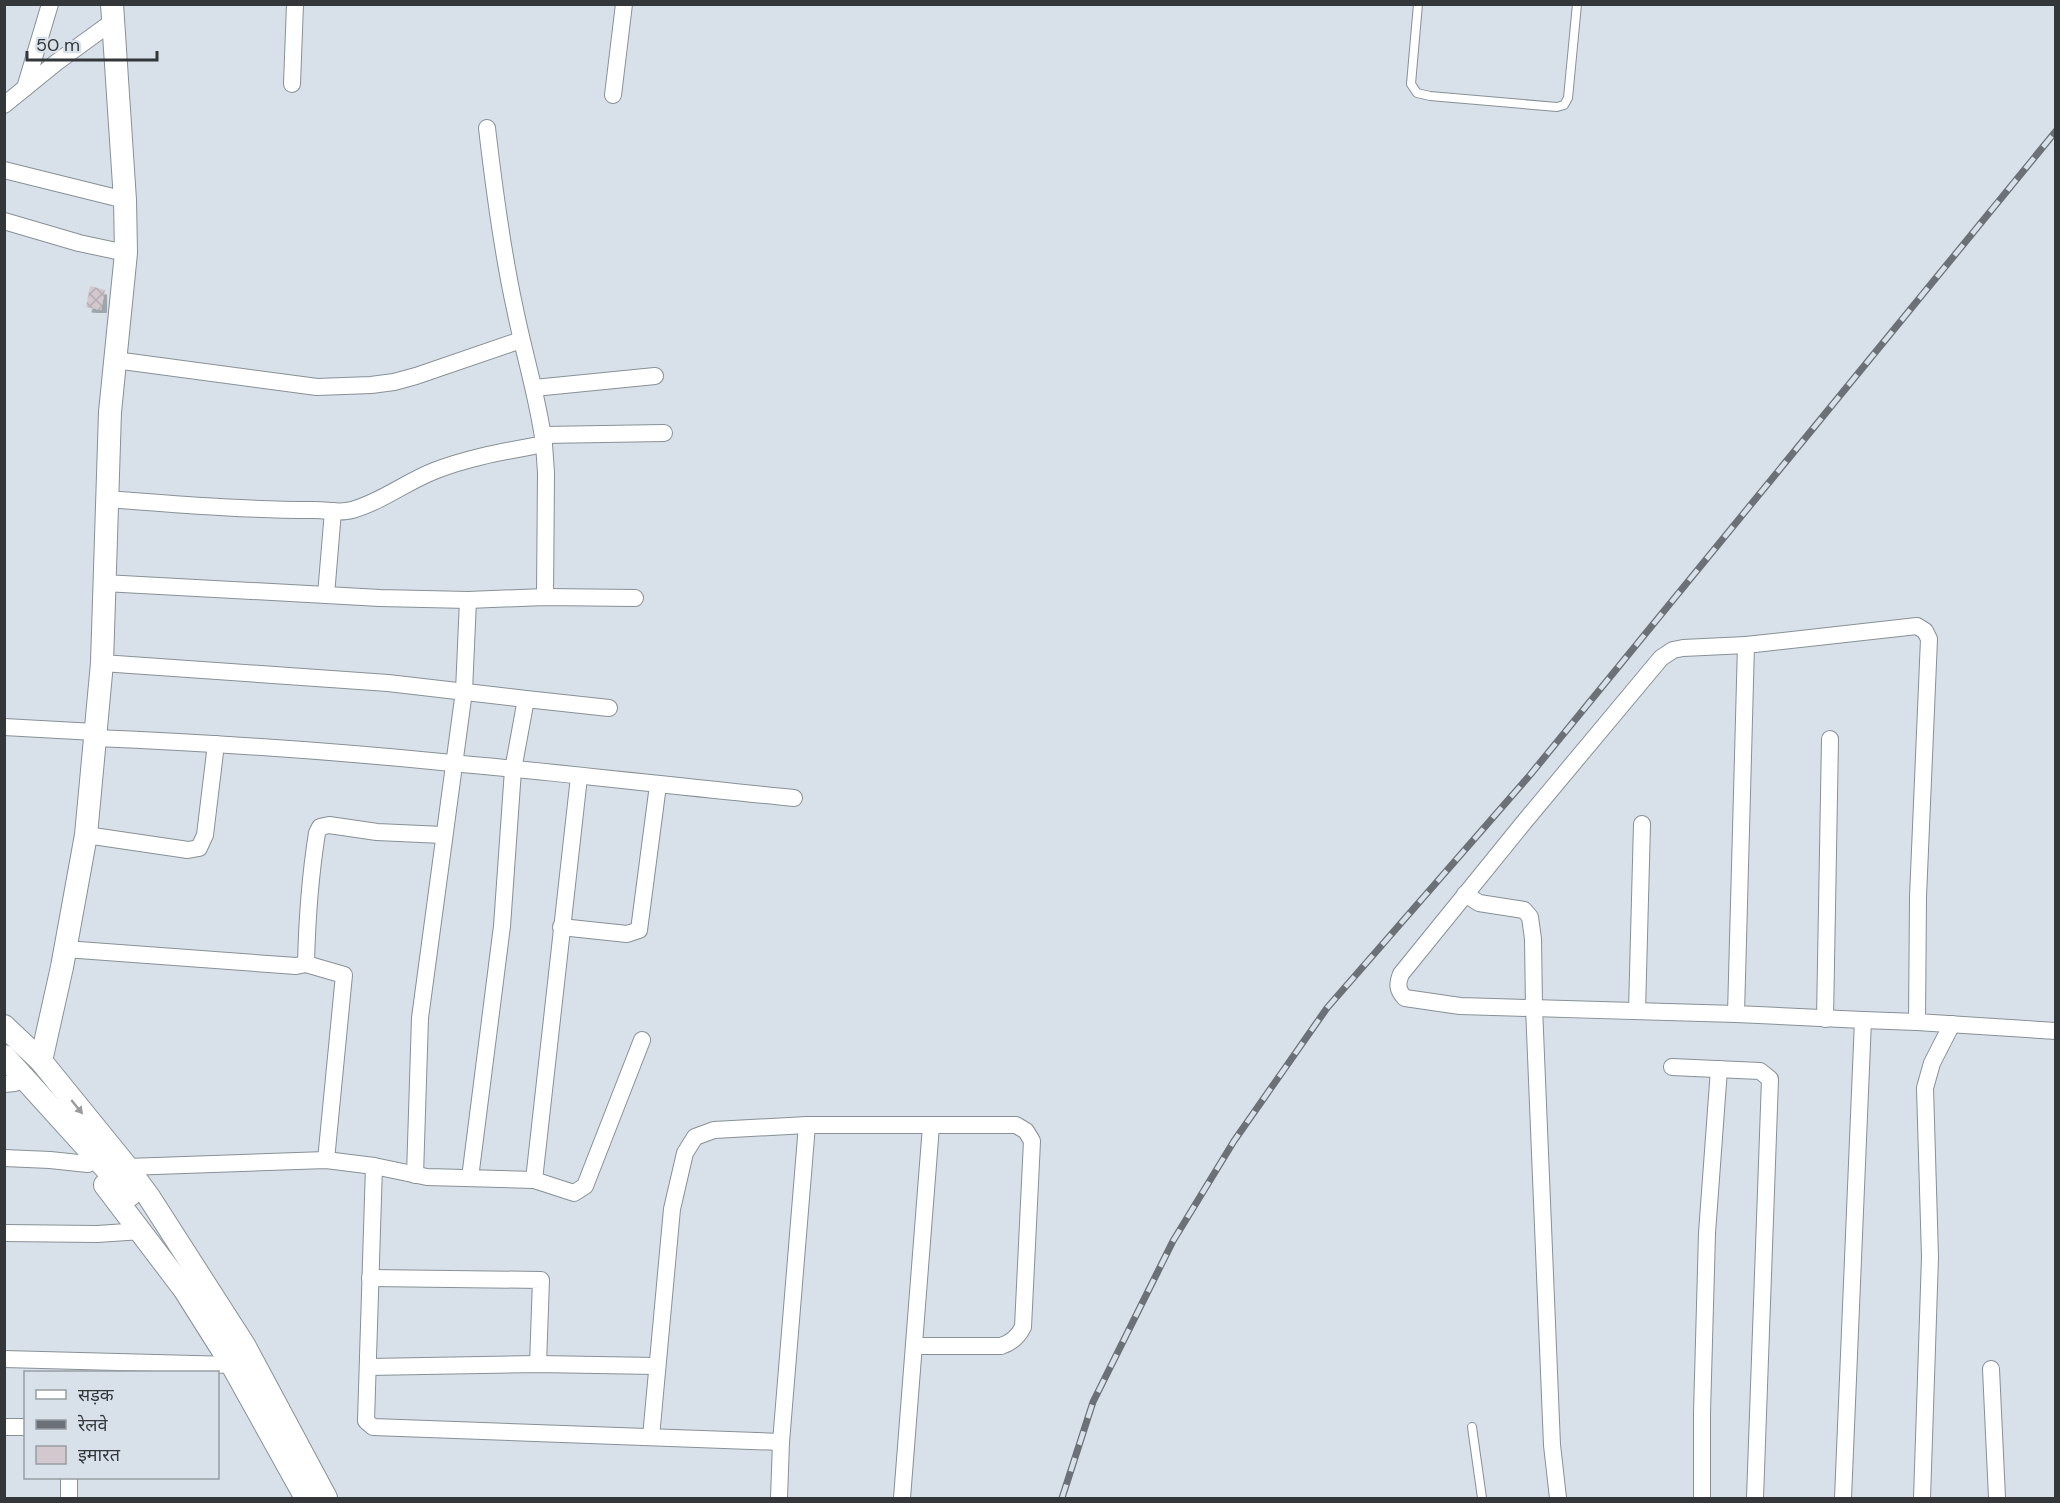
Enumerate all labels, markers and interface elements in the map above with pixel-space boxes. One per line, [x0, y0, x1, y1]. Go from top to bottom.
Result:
scale bar [27, 24, 158, 62]
text: 50 m [36, 33, 80, 57]
one-way arrow [70, 1099, 83, 1115]
legend [24, 1371, 219, 1479]
text: सड़क [78, 1383, 115, 1407]
text: रेलवे [77, 1413, 109, 1437]
text: इमारत [78, 1443, 121, 1467]

